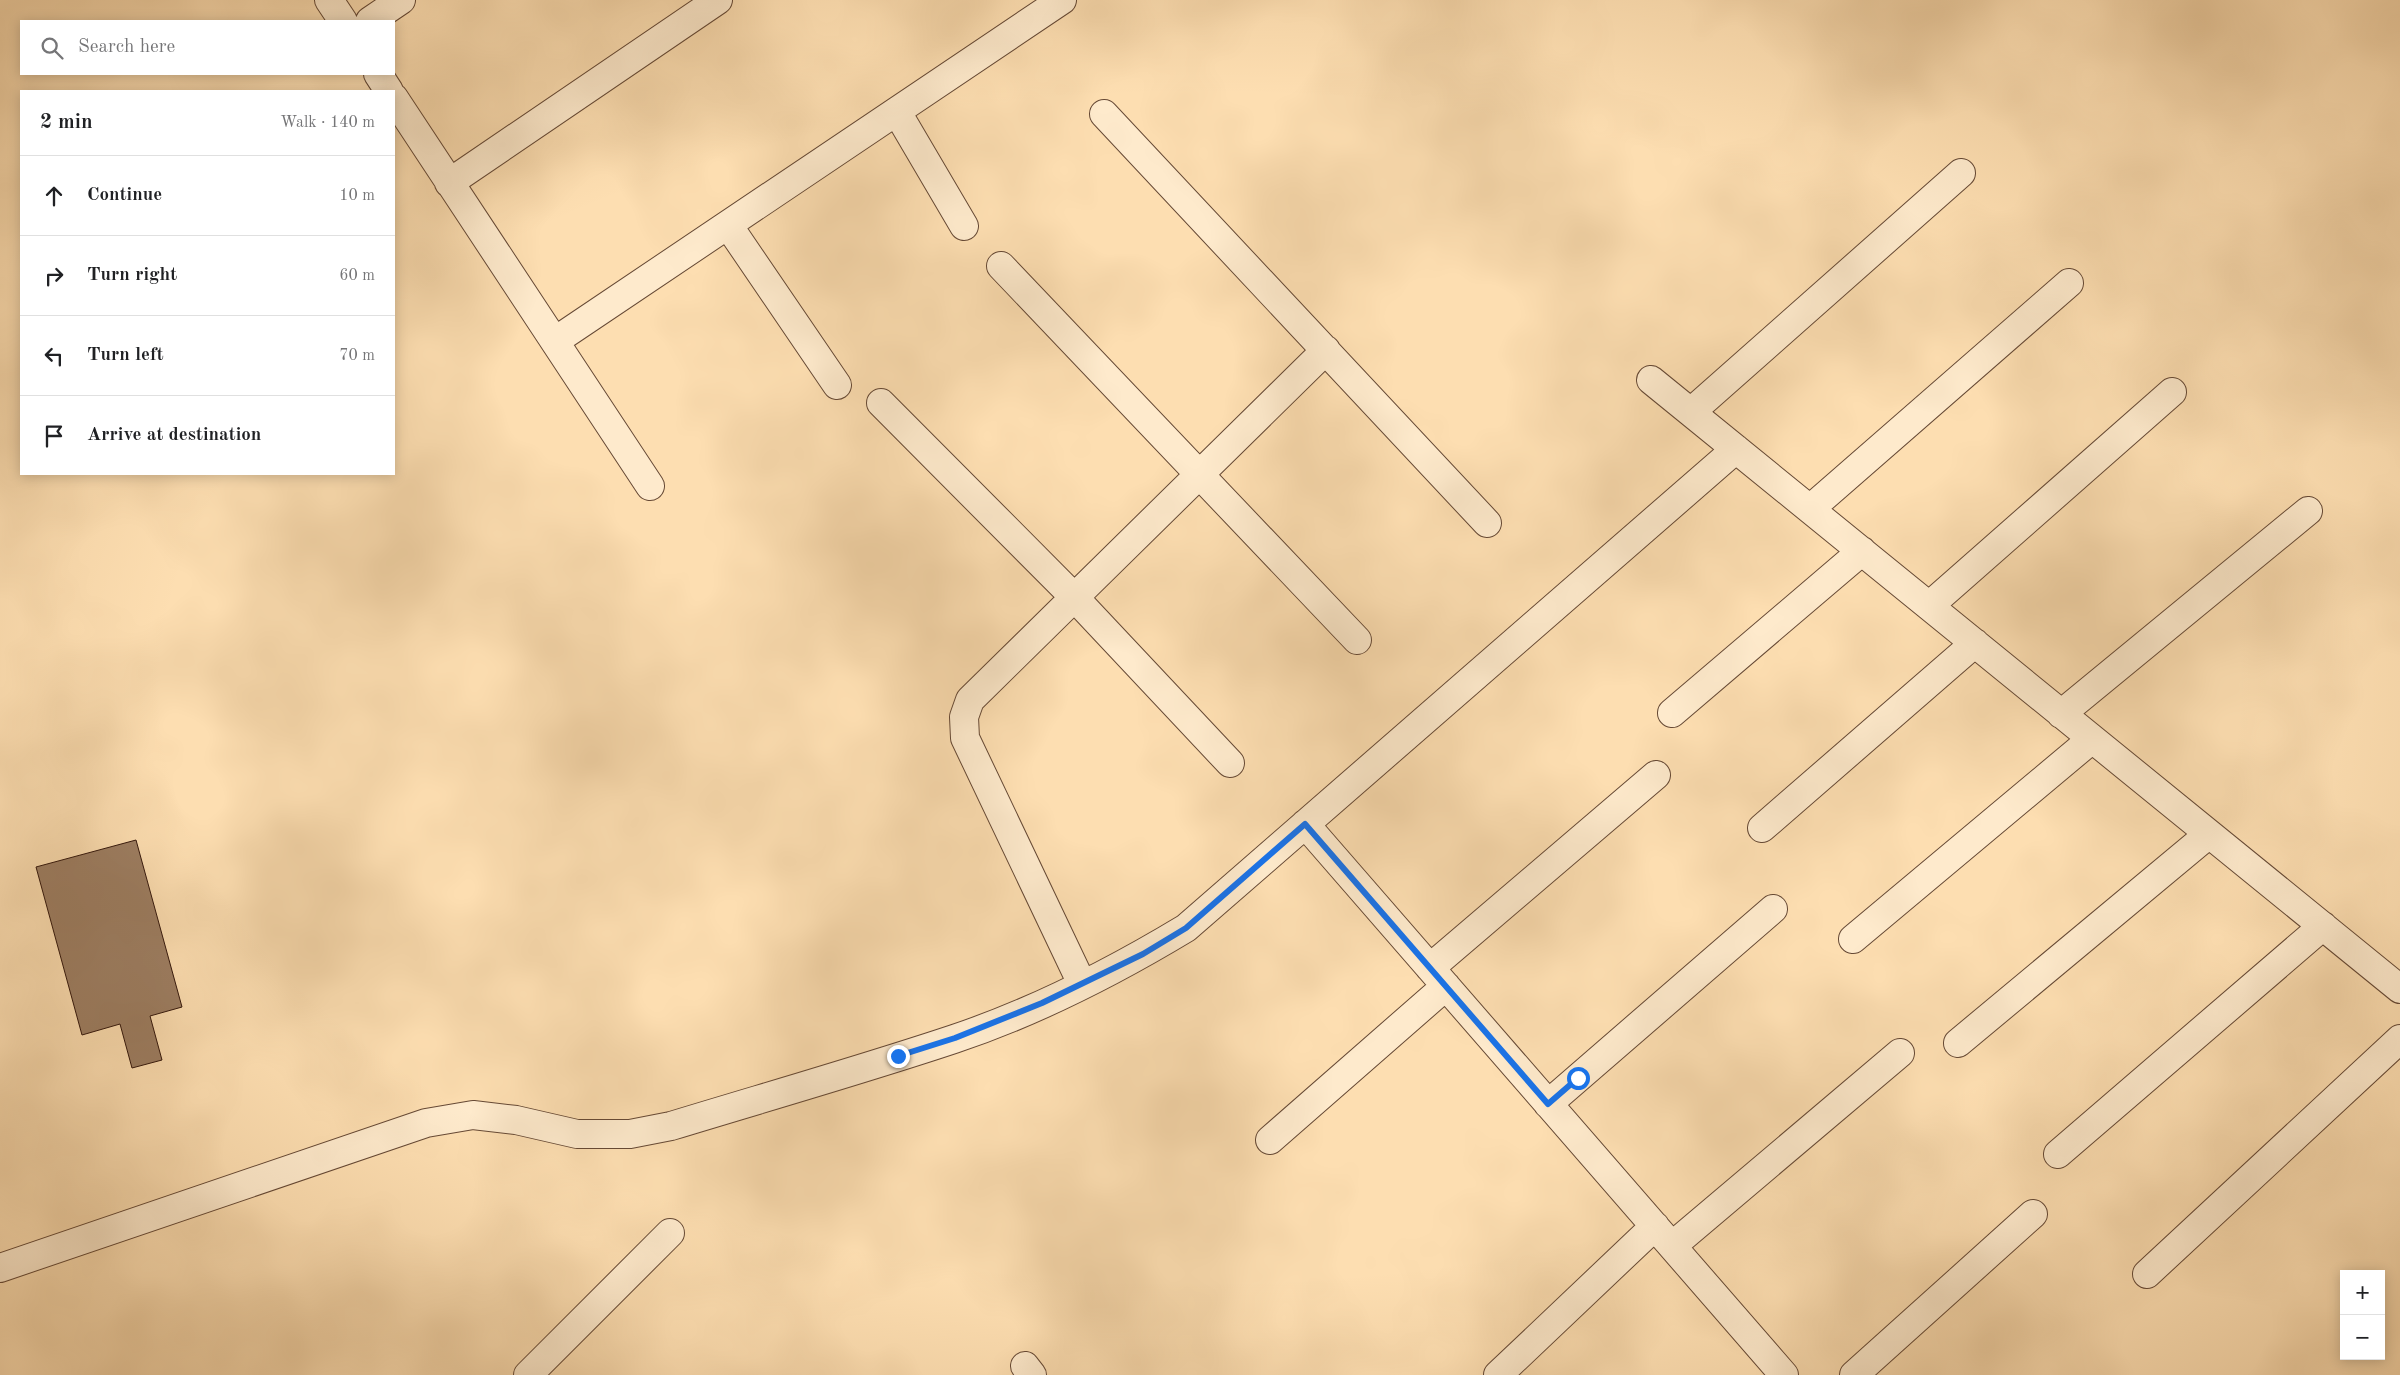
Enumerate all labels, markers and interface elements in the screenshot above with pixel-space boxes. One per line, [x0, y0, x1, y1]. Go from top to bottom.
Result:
search box [20, 20, 395, 75]
icon: search [38, 34, 66, 62]
text: Search here [78, 38, 175, 57]
text: 2 min [40, 112, 93, 133]
text: Walk · 140 m [280, 115, 375, 131]
icon: ahead [40, 182, 68, 210]
text: Continue [87, 186, 162, 205]
text: 10 m [339, 188, 375, 204]
icon: right [40, 262, 68, 290]
text: Turn right [87, 266, 177, 285]
text: 60 m [339, 268, 375, 284]
icon: left [40, 342, 68, 370]
text: Turn left [87, 346, 164, 365]
text: 70 m [339, 348, 375, 364]
icon: arrive [40, 422, 68, 450]
text: Arrive at destination [87, 426, 261, 445]
route end [887, 1045, 910, 1068]
route start [1567, 1067, 1590, 1090]
map controls [2340, 1270, 2385, 1360]
button: + [2340, 1270, 2385, 1315]
button: − [2340, 1315, 2385, 1360]

